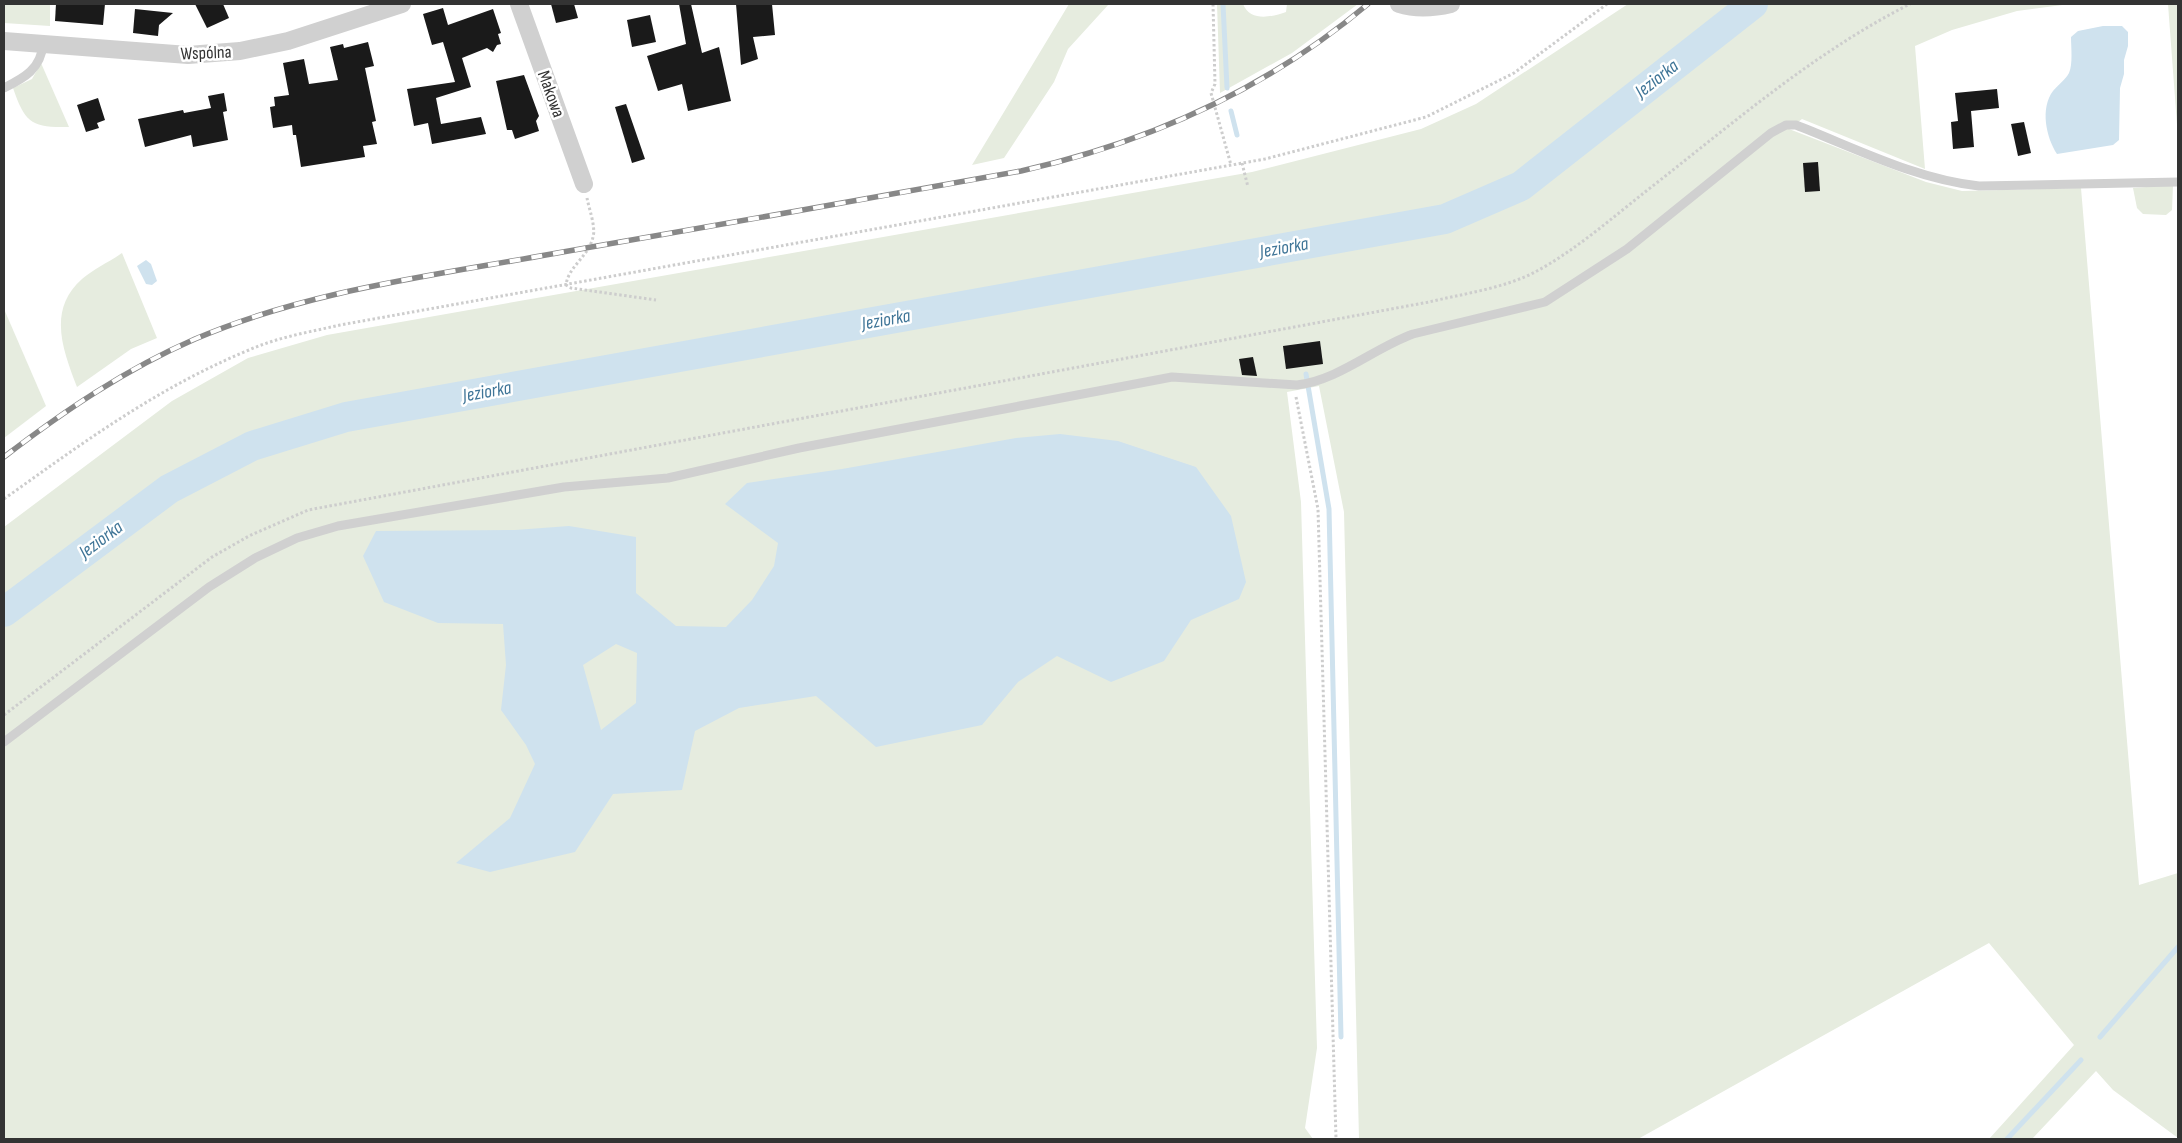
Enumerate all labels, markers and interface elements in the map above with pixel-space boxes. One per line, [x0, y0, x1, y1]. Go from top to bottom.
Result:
street label: Wspólna [180, 42, 232, 64]
water label: Jeziorka [1630, 55, 1684, 104]
street label: Makowa [533, 68, 569, 120]
water label: Jeziorka [1257, 232, 1310, 264]
water label: Jeziorka [859, 304, 912, 336]
water label: Jeziorka [460, 376, 513, 408]
water label: Jeziorka [74, 516, 128, 565]

